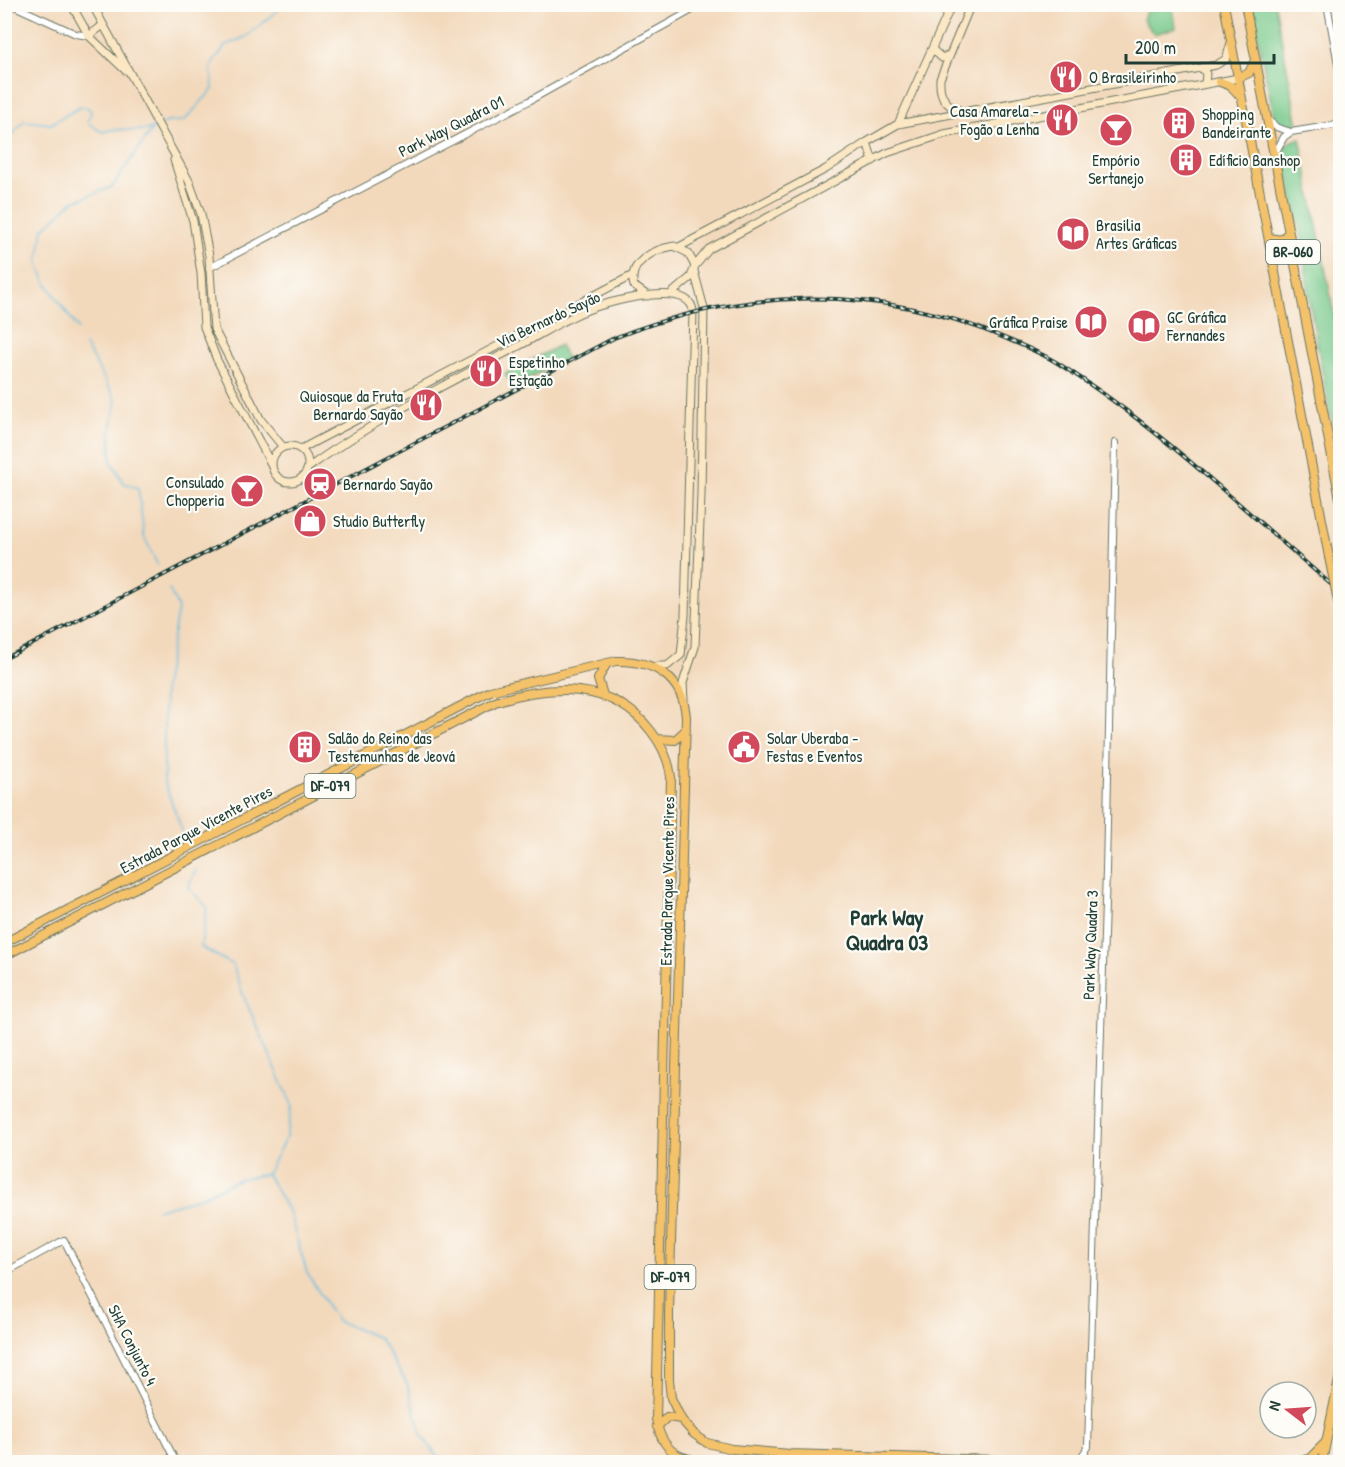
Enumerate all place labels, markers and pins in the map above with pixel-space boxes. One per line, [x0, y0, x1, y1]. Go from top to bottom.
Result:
restaurant icon: O Brasileirinho [1048, 59, 1084, 95]
place label: O Brasileirinho [1089, 66, 1177, 88]
place label: Casa Amarela - Fogão a Lenha [950, 100, 1039, 140]
restaurant icon: Casa Amarela - Fogão a Lenha [1044, 102, 1080, 138]
place label: Shopping Bandeirante [1202, 103, 1272, 143]
building icon: Shopping Bandeirante [1161, 105, 1197, 141]
bar icon: Empório Sertanejo [1098, 112, 1134, 148]
building icon: Edíficio Banshop [1168, 142, 1204, 178]
place label: Empório Sertanejo [1088, 149, 1144, 189]
place label: Edíficio Banshop [1209, 149, 1300, 171]
place label: Brasilia Artes Gráficas [1096, 214, 1177, 254]
library icon: Brasilia Artes Gráficas [1055, 216, 1091, 252]
library icon: Gráfica Praise [1073, 304, 1109, 340]
place label: GC Gráfica Fernandes [1166, 306, 1226, 346]
library icon: GC Gráfica Fernandes [1126, 308, 1162, 344]
place label: Gráfica Praise [989, 311, 1069, 333]
place label: Espetinho Estação [509, 351, 565, 391]
restaurant icon: Espetinho Estação [468, 353, 504, 389]
place label: Quiosque da Fruta Bernardo Sayão [300, 385, 404, 425]
restaurant icon: Quiosque da Fruta Bernardo Sayão [408, 387, 444, 423]
station icon: Bernardo Sayão [302, 466, 338, 502]
place label: Consulado Chopperia [166, 471, 225, 511]
bar icon: Consulado Chopperia [229, 473, 265, 509]
place label: Bernardo Sayão [343, 473, 433, 495]
shop icon: Studio Butterfly [292, 503, 328, 539]
place label: Studio Butterfly [333, 510, 425, 532]
place label: Salão do Reino das Testemunhas de Jeová [328, 727, 455, 767]
place label: Solar Uberaba - Festas e Eventos [766, 727, 862, 767]
building icon: Salão do Reino das Testemunhas de Jeová [287, 729, 323, 765]
public building icon: Solar Uberaba - Festas e Eventos [726, 729, 762, 765]

